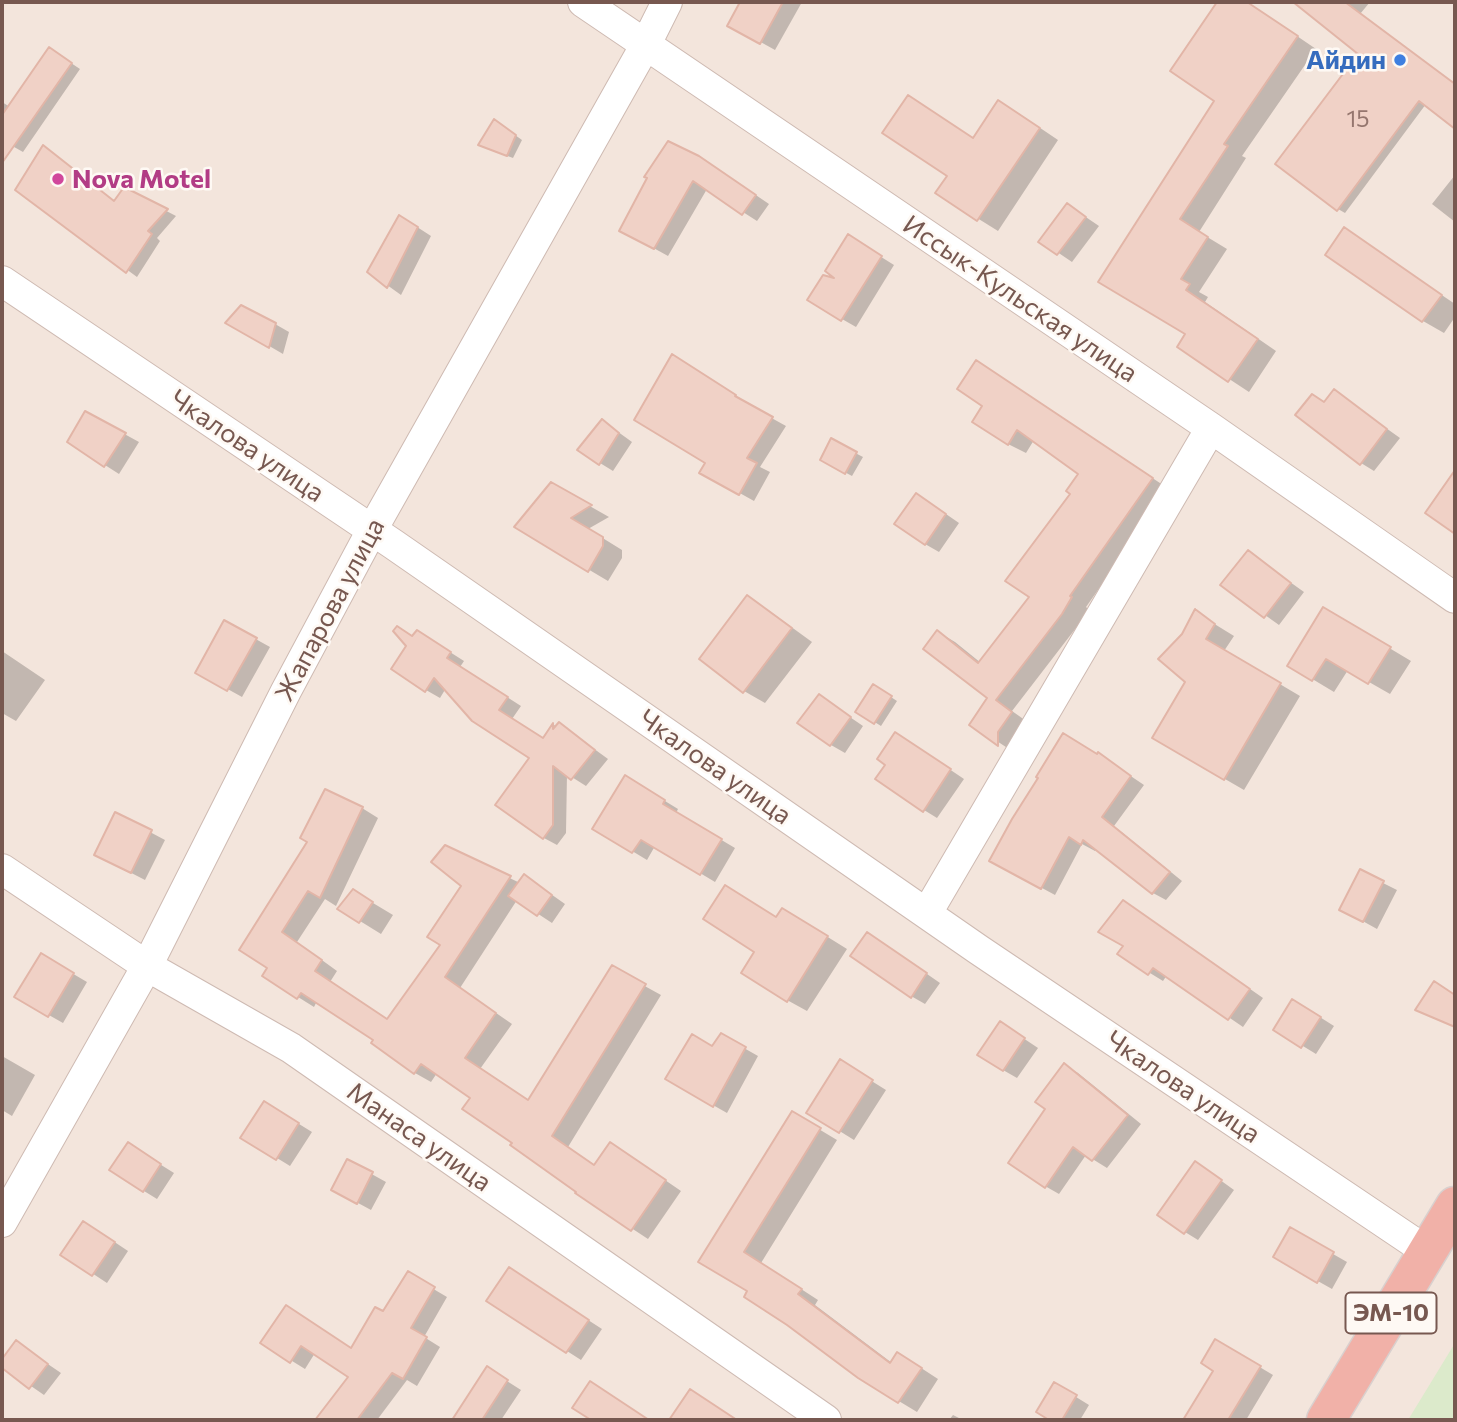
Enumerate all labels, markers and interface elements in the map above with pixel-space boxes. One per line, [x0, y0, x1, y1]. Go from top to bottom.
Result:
place label: Айдин [1306, 44, 1386, 76]
marker: Айдин [1392, 52, 1408, 68]
house number: 15 [1346, 105, 1370, 133]
place label: Nova Motel [72, 163, 211, 195]
marker: Nova Motel [50, 171, 66, 187]
street label: Иссык-Кульская улица [897, 209, 1143, 389]
street label: Чкалова улица [164, 383, 330, 509]
street label: Жапарова улица [269, 513, 391, 707]
street label: Чкалова улица [633, 703, 797, 831]
street label: Чкалова улица [1100, 1024, 1266, 1150]
street label: Манаса улица [341, 1076, 497, 1198]
road number: ЭМ-10 [1346, 1293, 1436, 1334]

